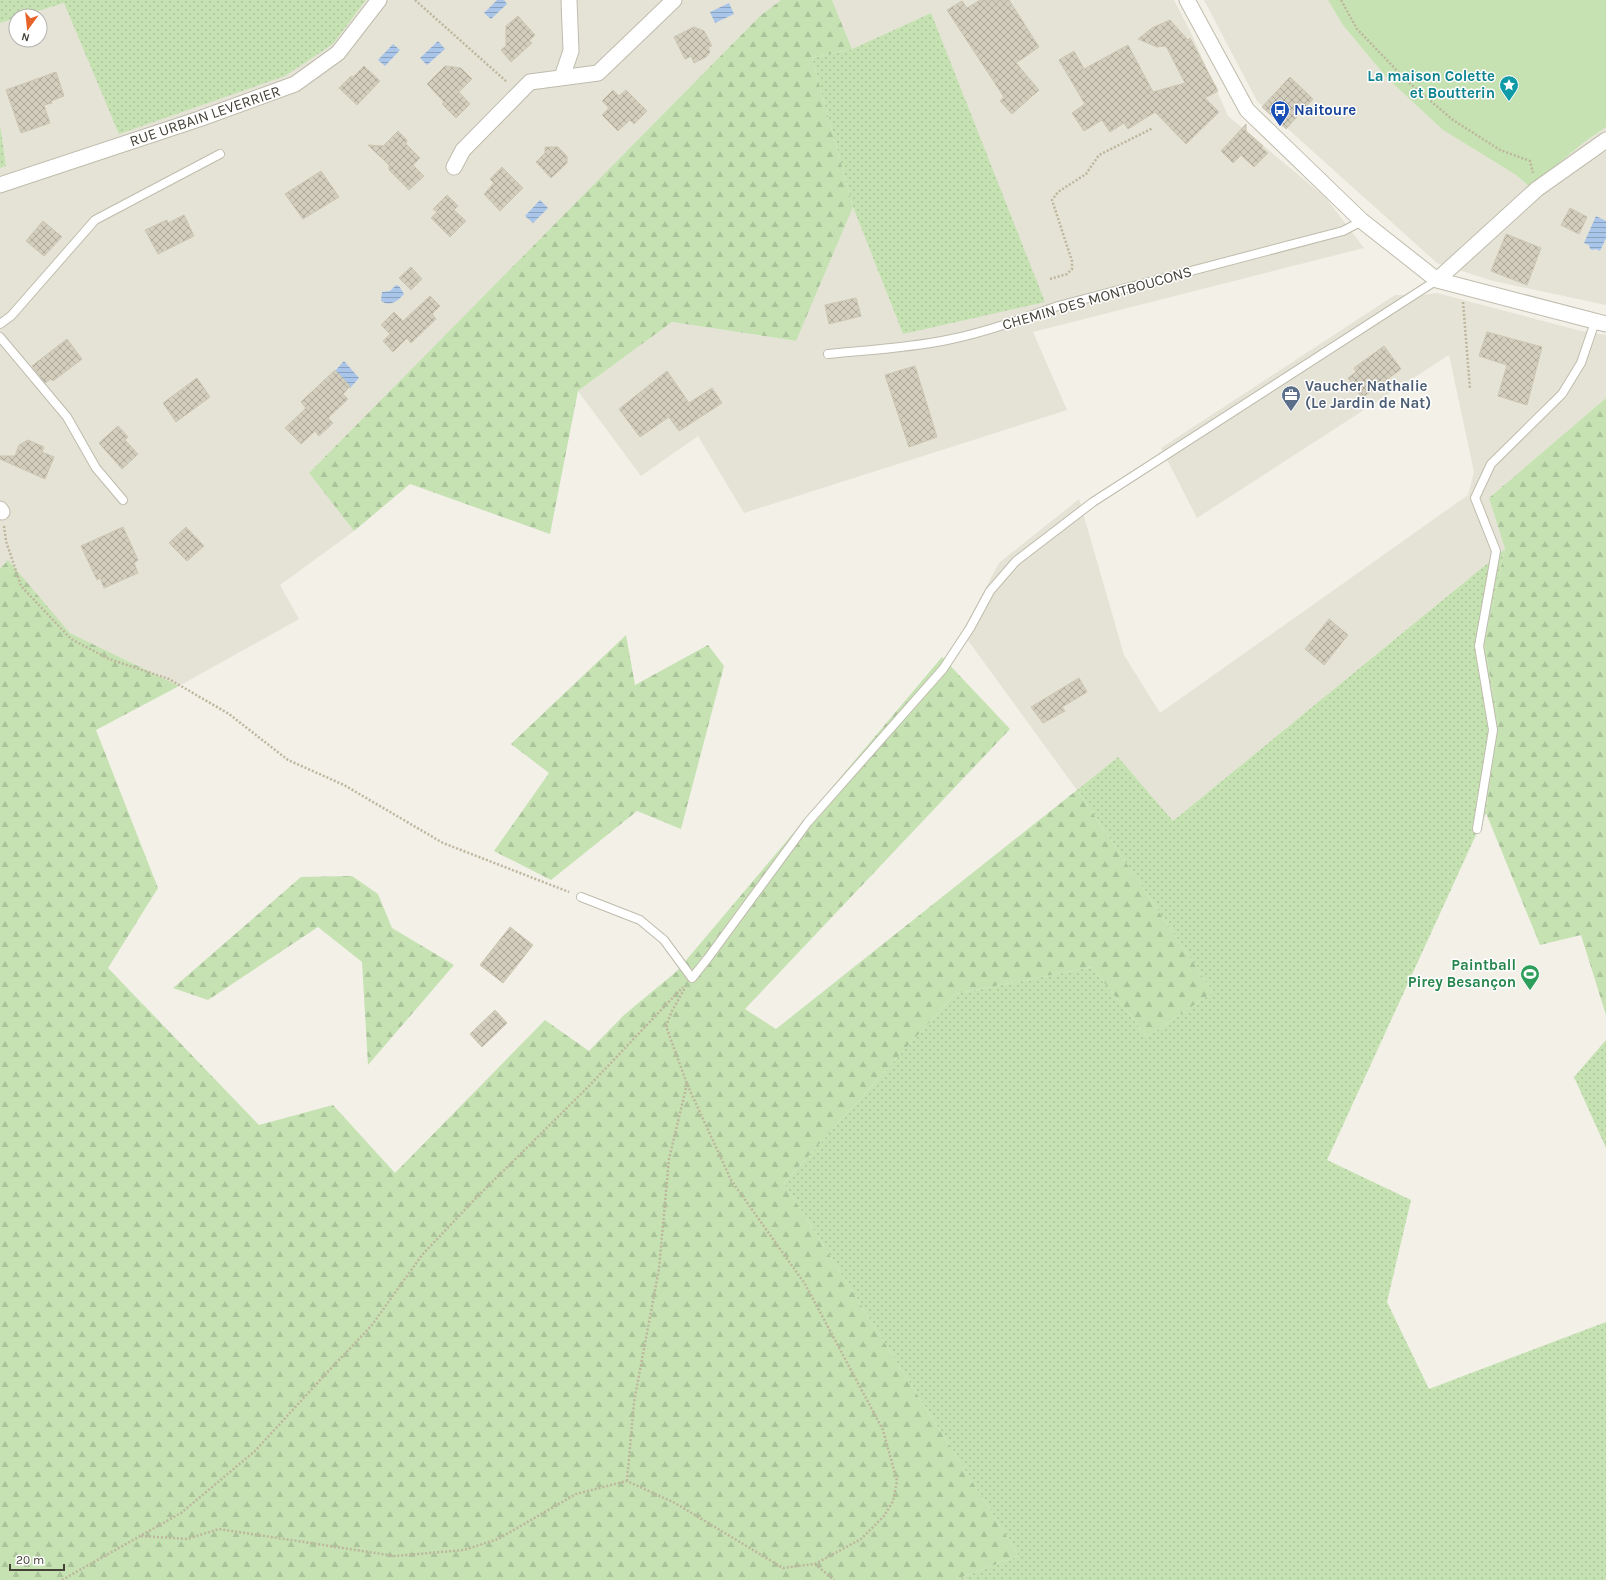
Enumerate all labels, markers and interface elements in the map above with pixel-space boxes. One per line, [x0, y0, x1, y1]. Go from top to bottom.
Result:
north arrow [8, 8, 48, 48]
text: N [20, 30, 31, 44]
place label: La maison Colette et Boutterin [1367, 67, 1495, 102]
place icon: La maison Colette et Boutterin [1498, 74, 1520, 102]
street label: RUE URBAIN LEVERRIER [127, 82, 283, 150]
bus stop icon: Naitoure [1269, 99, 1291, 127]
place label: Naitoure [1294, 101, 1356, 119]
street label: CHEMIN DES MONTBOUCONS [1000, 262, 1194, 334]
place label: Vaucher Nathalie (Le Jardin de Nat) [1305, 377, 1431, 412]
office icon: Vaucher Nathalie (Le Jardin de Nat) [1280, 384, 1302, 412]
place label: Paintball Pirey Besançon [1408, 956, 1516, 991]
sports icon: Paintball Pirey Besançon [1519, 963, 1541, 991]
scale bar [10, 1546, 64, 1572]
text: 20 m [16, 1553, 44, 1567]

